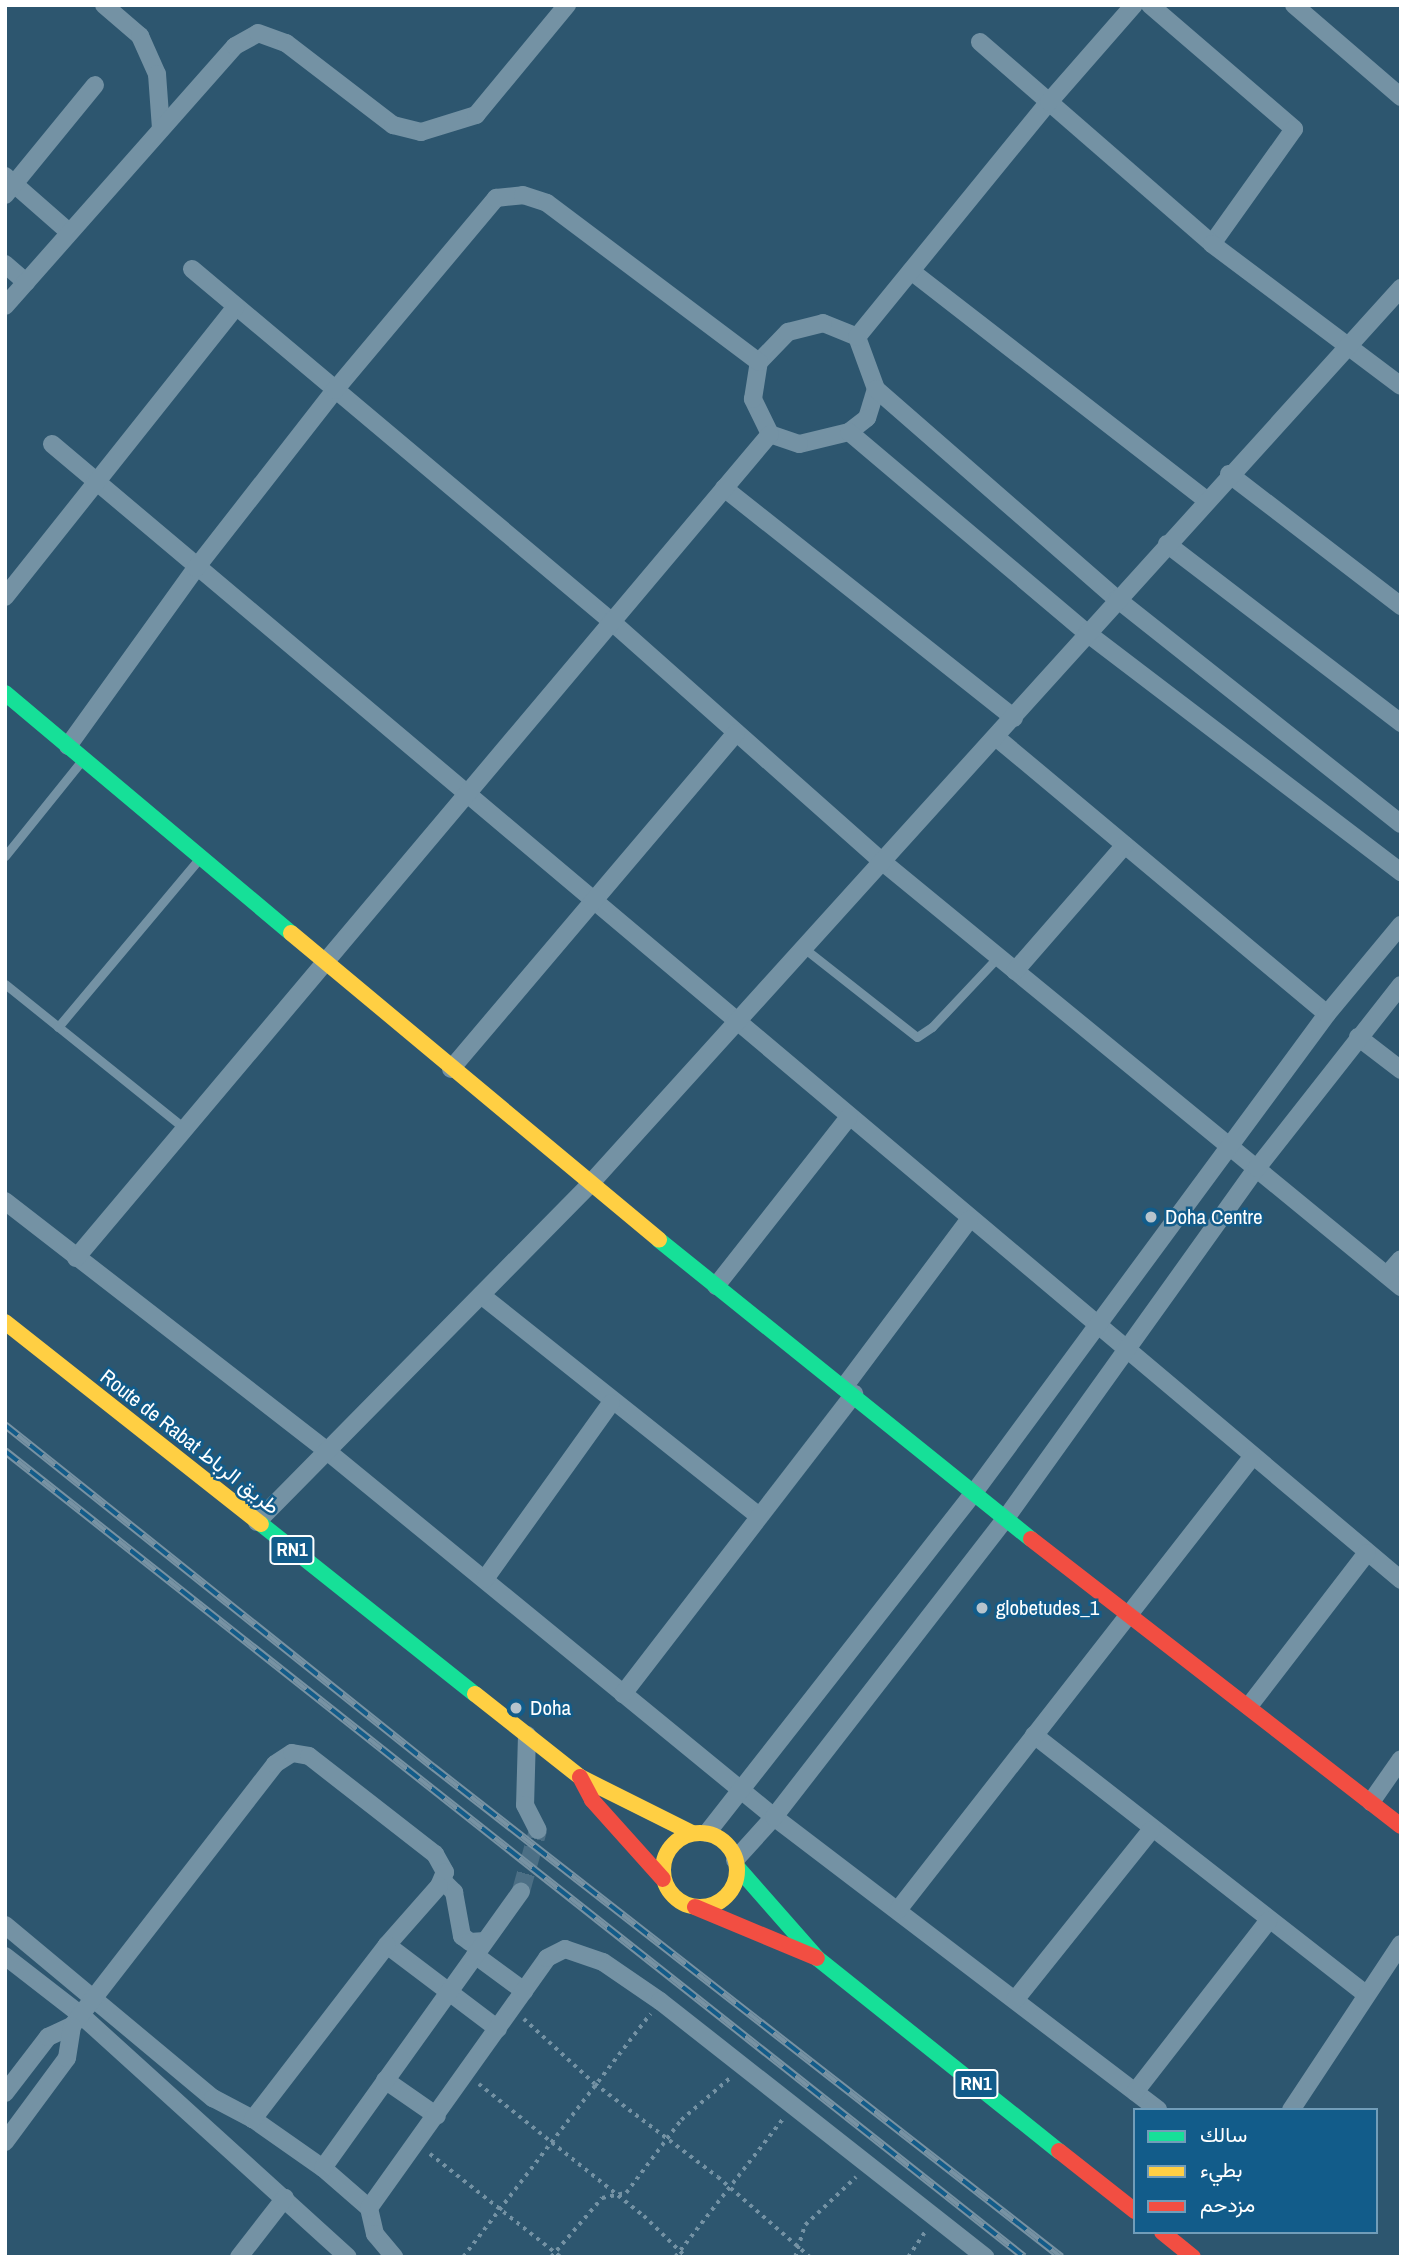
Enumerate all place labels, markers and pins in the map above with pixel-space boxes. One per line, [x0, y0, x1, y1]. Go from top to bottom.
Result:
place label: Doha Centre [1165, 1204, 1263, 1230]
marker: Doha Centre [1143, 1209, 1159, 1225]
place label: globetudes_1 [996, 1595, 1099, 1621]
marker: globetudes_1 [974, 1600, 990, 1616]
place label: Doha [530, 1695, 571, 1721]
marker: Doha [508, 1700, 524, 1716]

